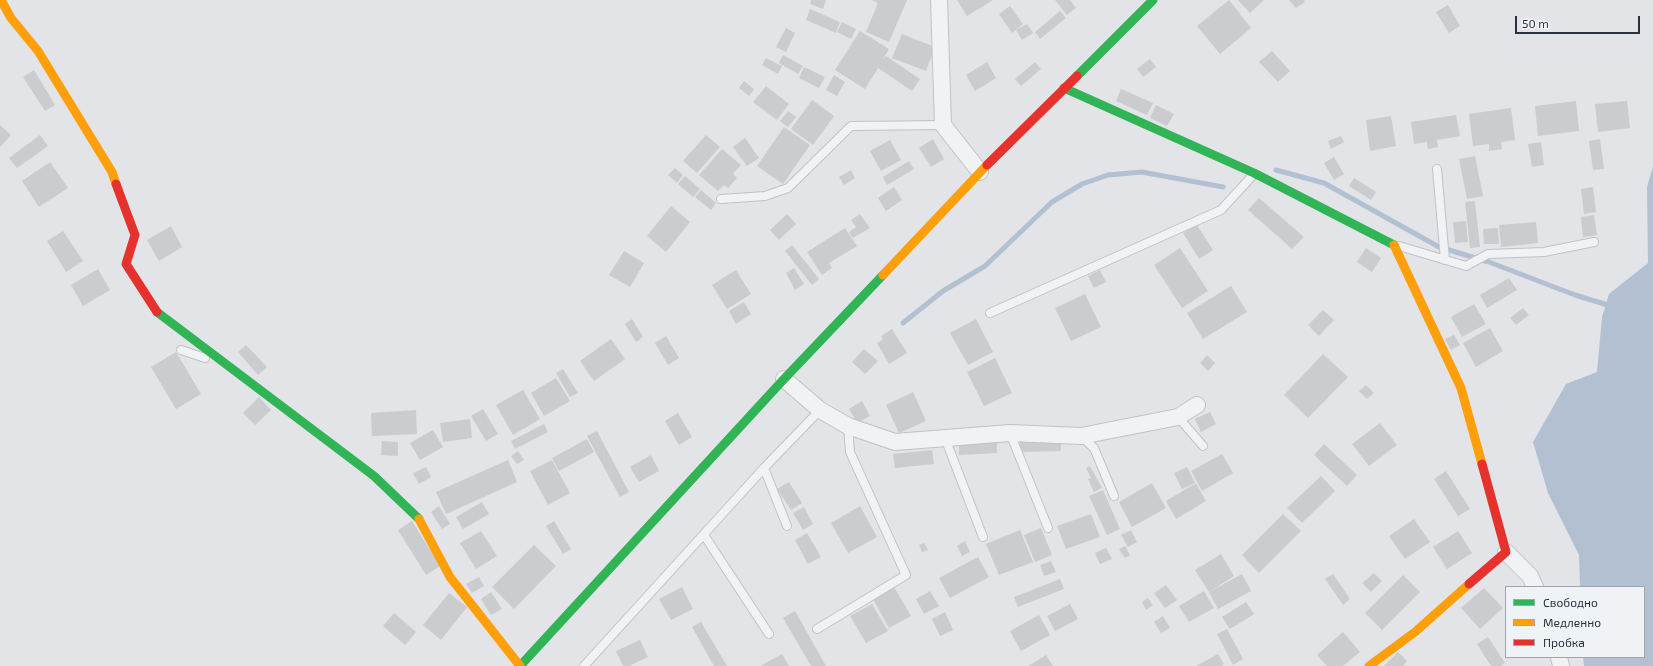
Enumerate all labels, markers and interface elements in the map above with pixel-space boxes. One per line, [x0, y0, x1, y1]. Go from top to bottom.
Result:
scale bar [1517, 8, 1642, 34]
text: 50 m [1522, 16, 1549, 30]
legend [1505, 586, 1645, 658]
text: Свободно [1543, 595, 1598, 609]
text: Медленно [1543, 615, 1601, 629]
text: Пробка [1543, 635, 1585, 649]

